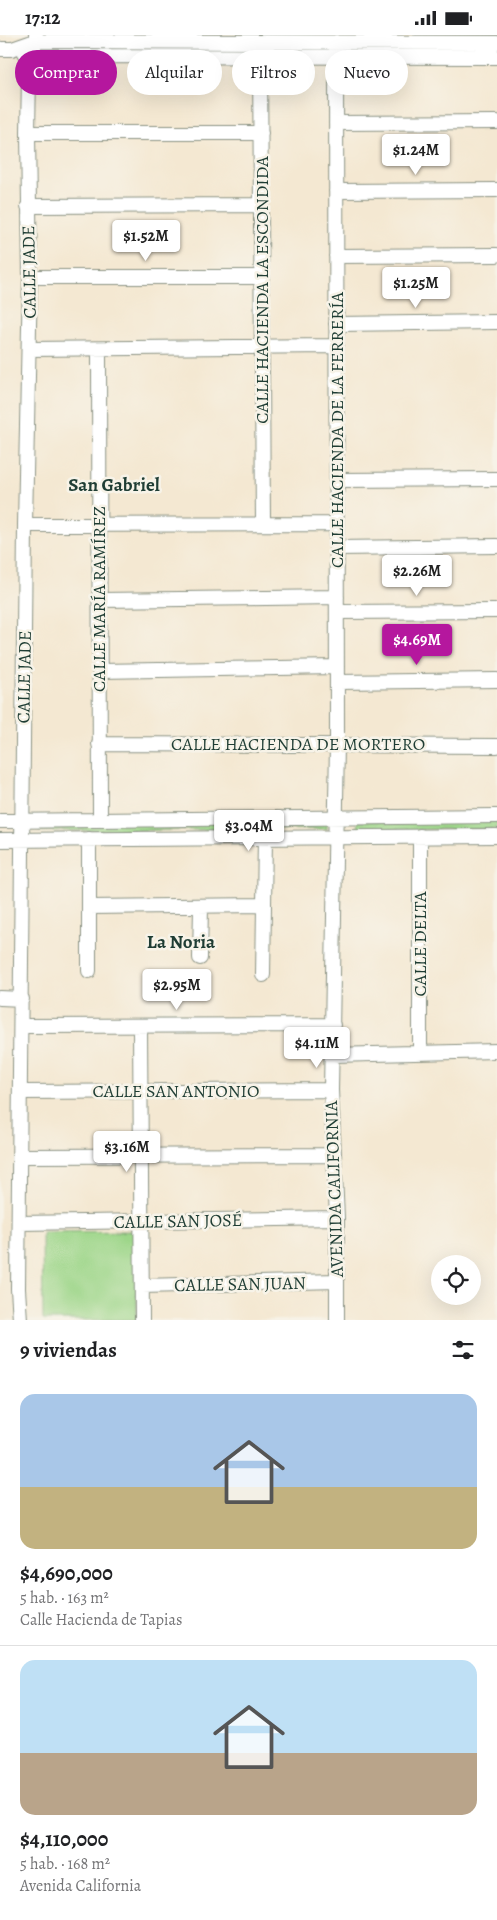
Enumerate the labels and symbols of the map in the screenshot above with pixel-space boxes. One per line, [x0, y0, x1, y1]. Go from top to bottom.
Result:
pin: $1.24M [375, 133, 457, 176]
street label: CALLE HACIENDA LA ESCONDIDA [250, 156, 274, 424]
pin: $1.52M [105, 219, 187, 262]
street label: CALLE JADE [16, 225, 42, 319]
pin: $1.25M [375, 267, 457, 309]
street label: CALLE HACIENDA DE LA FERRERÍA [325, 292, 349, 568]
district label: San Gabriel [68, 472, 160, 498]
street label: CALLE MARÍA RAMÍREZ [87, 506, 111, 692]
pin: $2.26M [376, 555, 458, 597]
pin: $4.69M [376, 623, 458, 666]
street label: CALLE JADE [11, 630, 37, 724]
street label: CALLE HACIENDA DE MORTERO [171, 732, 425, 756]
pin: $3.04M [208, 809, 290, 852]
street label: CALLE DELTA [408, 891, 432, 997]
district label: La Noria [147, 929, 216, 955]
pin: $2.95M [136, 969, 218, 1011]
pin: $4.11M [276, 1027, 358, 1069]
street label: CALLE SAN ANTONIO [92, 1079, 260, 1103]
street label: AVENIDA CALIFORNIA [319, 1100, 349, 1279]
pin: $3.16M [86, 1131, 168, 1173]
street label: CALLE SAN JOSÉ [114, 1208, 242, 1234]
street label: CALLE SAN JUAN [174, 1271, 306, 1297]

